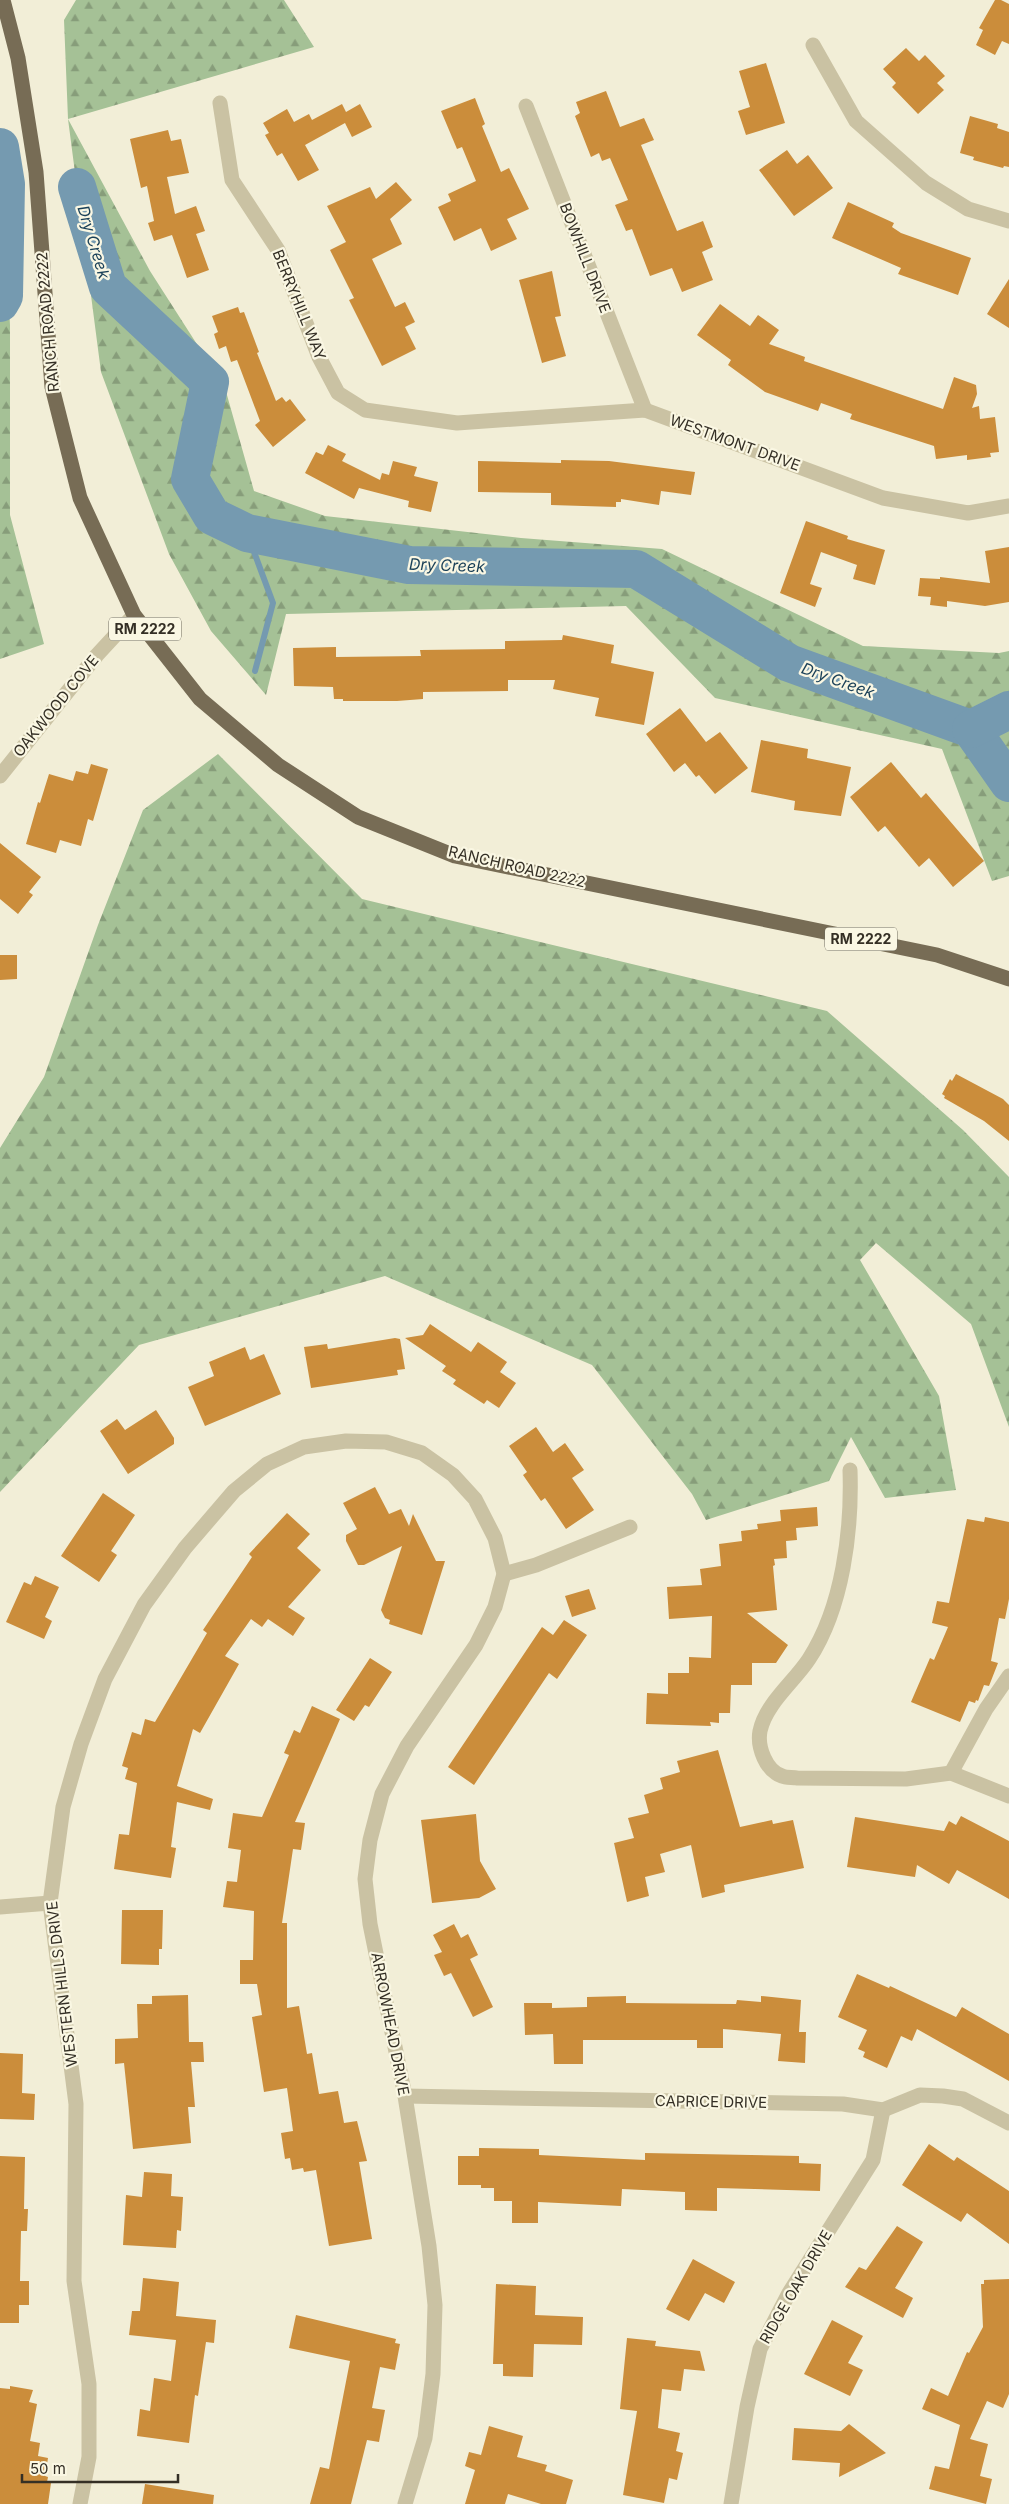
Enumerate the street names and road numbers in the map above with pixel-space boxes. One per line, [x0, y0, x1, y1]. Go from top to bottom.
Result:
street label: BOWHILL DRIVE [556, 200, 615, 316]
street label: BERRYHILL WAY [269, 247, 330, 363]
street label: RANCH ROAD 2222 [32, 251, 63, 393]
street label: WESTMONT DRIVE [667, 410, 803, 475]
road number: RM 2222 [109, 618, 181, 640]
street label: OAKWOOD COVE [9, 651, 102, 760]
street label: RANCH ROAD 2222 [447, 841, 588, 892]
road number: RM 2222 [825, 928, 897, 951]
street label: WESTERN HILLS DRIVE [42, 1900, 81, 2068]
street label: ARROWHEAD DRIVE [367, 1951, 414, 2097]
street label: CAPRICE DRIVE [655, 2091, 767, 2112]
street label: RIDGE OAK DRIVE [755, 2226, 836, 2347]

